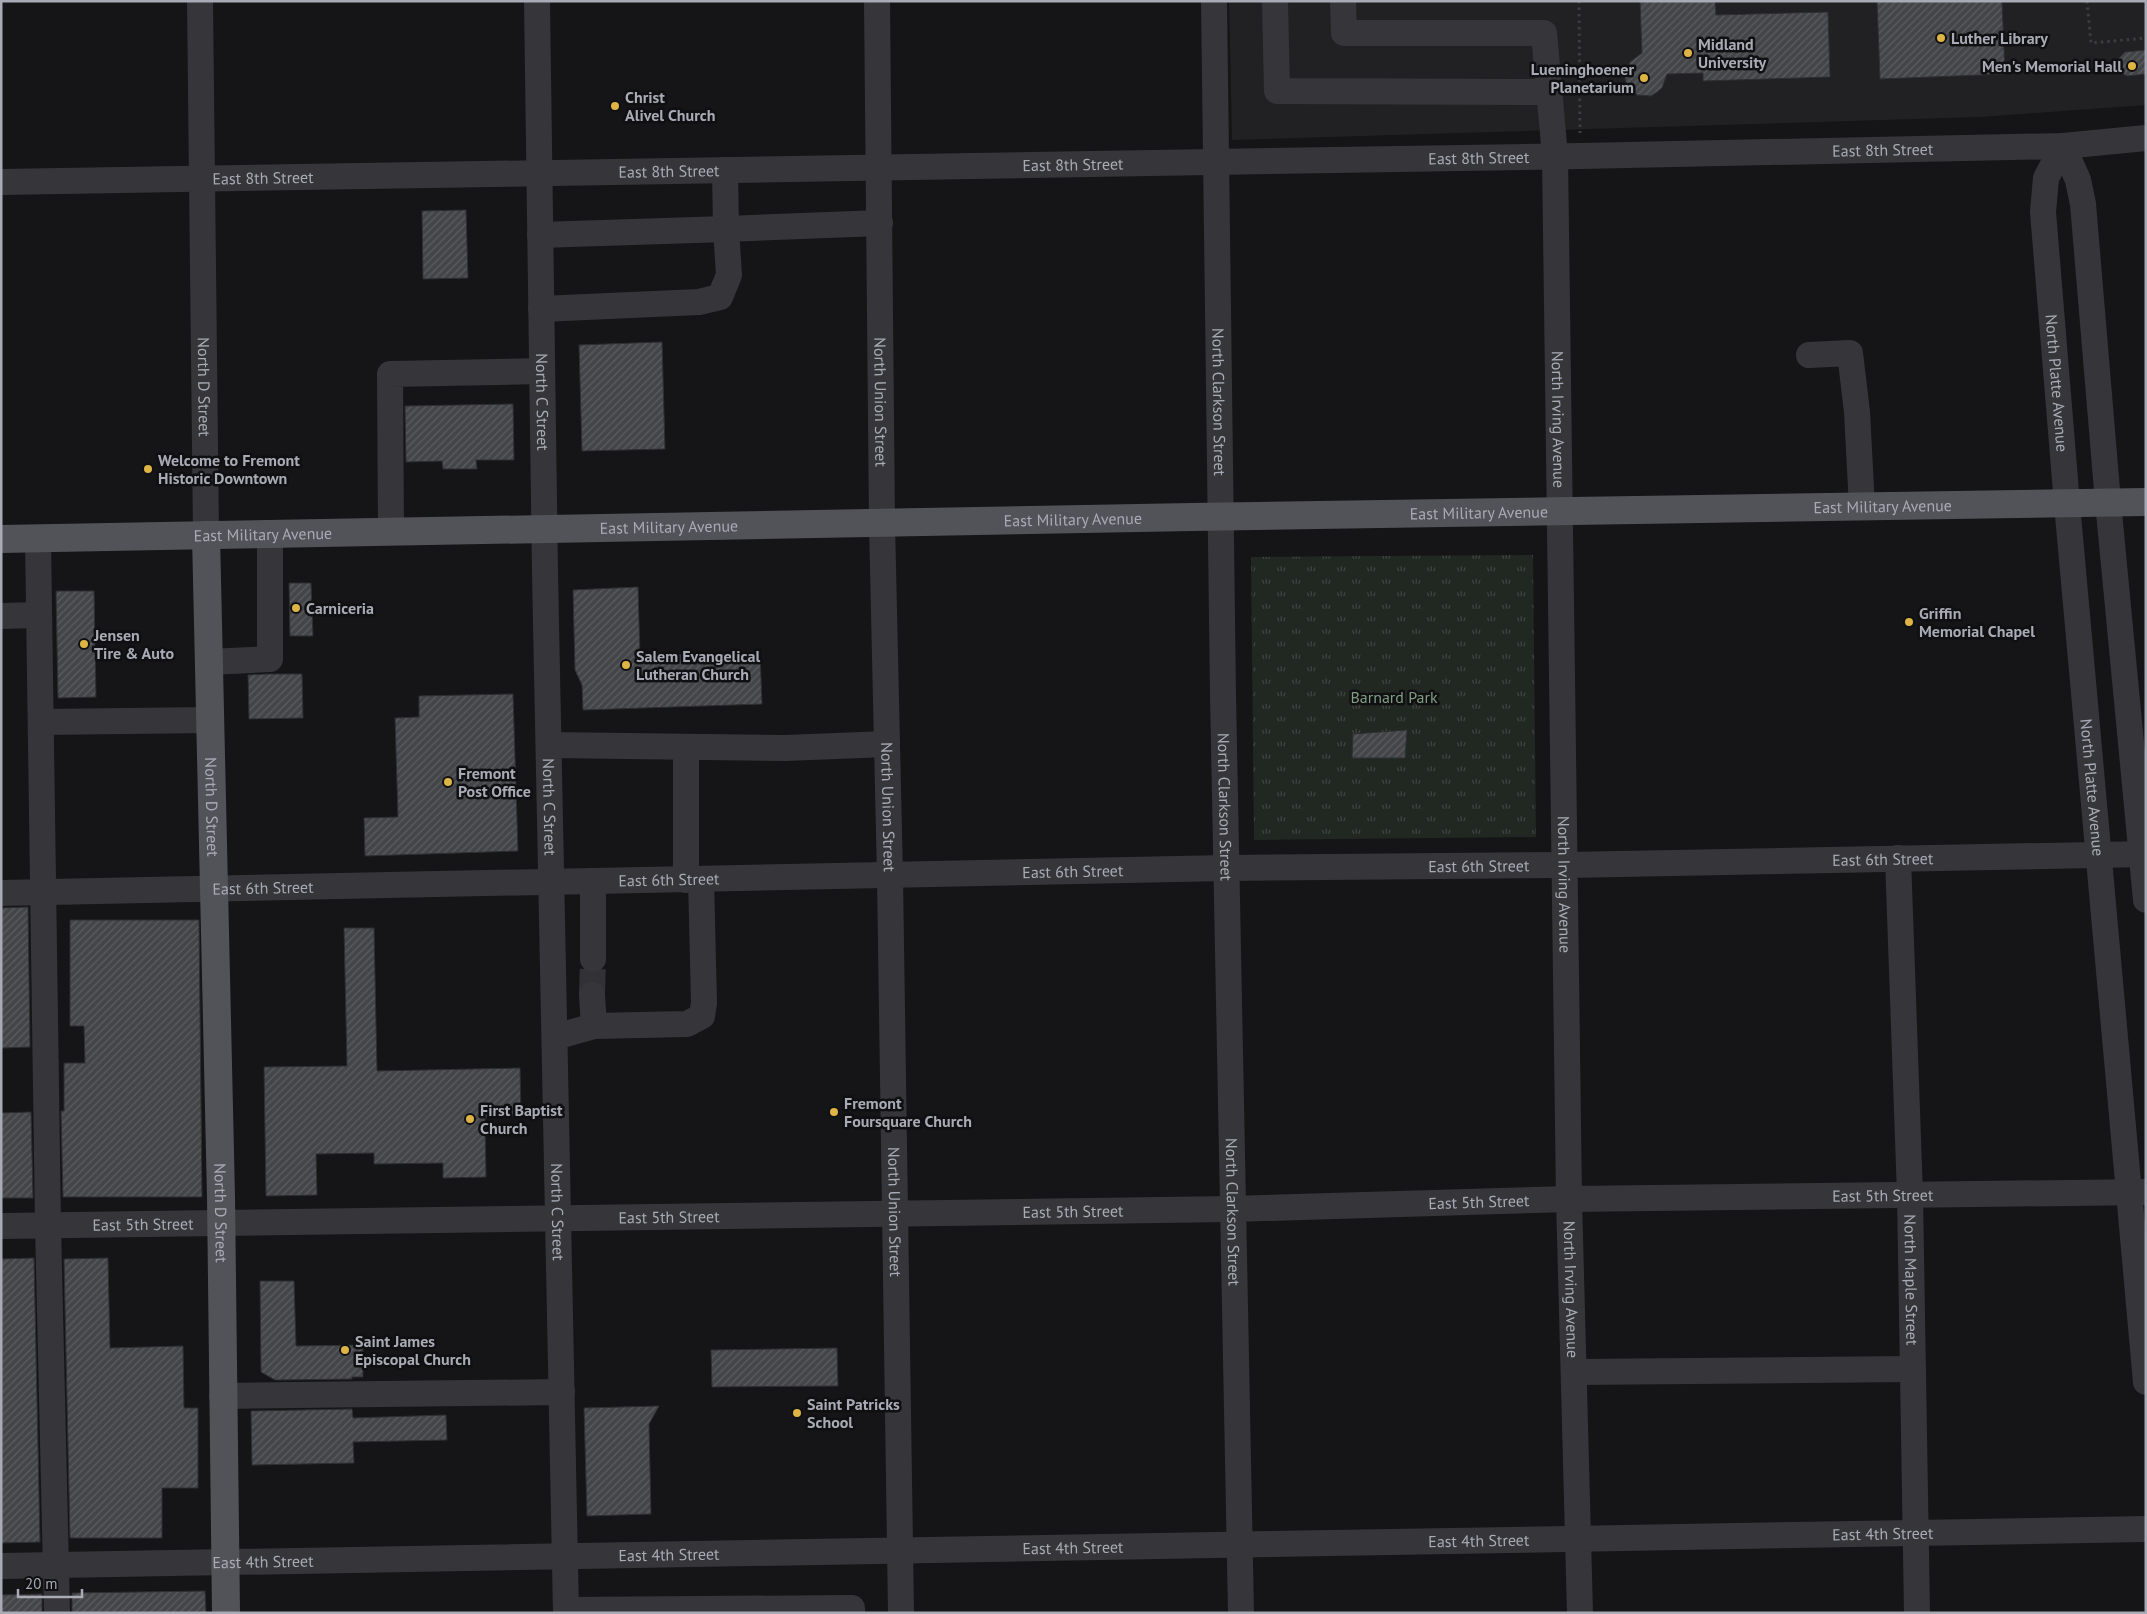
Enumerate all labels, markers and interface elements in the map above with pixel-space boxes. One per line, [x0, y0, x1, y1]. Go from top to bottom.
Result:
place label: Luther Library [1951, 28, 2048, 48]
marker: Luther Library [1935, 32, 1947, 44]
place label: Midland University [1698, 34, 1767, 72]
marker: Midland University [1682, 47, 1694, 59]
place label: Men's Memorial Hall [1982, 56, 2122, 76]
place label: Lueninghoener Planetarium [1531, 59, 1634, 97]
marker: Men's Memorial Hall [2126, 60, 2138, 72]
marker: Lueninghoener Planetarium [1638, 72, 1650, 84]
place label: Christ Alivel Church [625, 87, 715, 125]
marker: Christ Alivel Church [609, 100, 621, 112]
street label: East 8th Street [1832, 139, 1934, 161]
street label: East 8th Street [1428, 147, 1530, 169]
street label: East 8th Street [1022, 154, 1124, 175]
street label: East 8th Street [618, 160, 720, 182]
street label: East 8th Street [212, 167, 314, 189]
street label: North Platte Avenue [2041, 313, 2073, 453]
street label: North Clarkson Street [1208, 328, 1230, 477]
street label: North D Street [194, 337, 215, 437]
street label: North Union Street [870, 337, 891, 468]
street label: North Irving Avenue [1548, 351, 1569, 488]
street label: North C Street [532, 353, 553, 451]
place label: Welcome to Fremont Historic Downtown [158, 450, 300, 488]
marker: Welcome to Fremont Historic Downtown [142, 463, 154, 475]
street label: East Military Avenue [1813, 495, 1952, 517]
street label: East Military Avenue [1409, 501, 1548, 524]
street label: East Military Avenue [1003, 508, 1142, 530]
street label: East Military Avenue [599, 515, 738, 538]
street label: East Military Avenue [194, 523, 332, 545]
place label: Carniceria [306, 598, 374, 618]
marker: Carniceria [290, 602, 302, 614]
place label: Griffin Memorial Chapel [1919, 603, 2035, 641]
marker: Griffin Memorial Chapel [1903, 616, 1915, 628]
place label: Jensen Tire & Auto [93, 625, 174, 663]
marker: Jensen Tire & Auto [78, 638, 90, 650]
place label: Salem Evangelical Lutheran Church [636, 646, 760, 684]
marker: Salem Evangelical Lutheran Church [620, 659, 632, 671]
park label: Barnard Park [1350, 687, 1438, 707]
street label: North Platte Avenue [2076, 718, 2109, 857]
street label: North Clarkson Street [1214, 733, 1237, 882]
street label: North Union Street [877, 742, 900, 873]
street label: North D Street [201, 757, 223, 857]
street label: North C Street [539, 758, 561, 856]
place label: Fremont Post Office [458, 763, 531, 801]
marker: Fremont Post Office [442, 776, 454, 788]
street label: North Irving Avenue [1554, 816, 1576, 953]
street label: East 6th Street [1832, 848, 1934, 870]
street label: East 6th Street [1428, 855, 1530, 876]
street label: East 6th Street [1022, 860, 1124, 882]
street label: East 6th Street [618, 868, 720, 890]
street label: East 6th Street [212, 877, 314, 899]
place label: Fremont Foursquare Church [844, 1093, 972, 1131]
place label: First Baptist Church [480, 1100, 563, 1138]
marker: Fremont Foursquare Church [828, 1106, 840, 1118]
marker: First Baptist Church [464, 1113, 476, 1125]
street label: North Clarkson Street [1222, 1138, 1245, 1287]
street label: North Union Street [884, 1147, 906, 1277]
street label: North D Street [210, 1163, 232, 1263]
street label: North C Street [547, 1163, 569, 1261]
street label: East 5th Street [1832, 1185, 1934, 1206]
street label: East 5th Street [1428, 1190, 1530, 1213]
street label: East 5th Street [1022, 1200, 1124, 1222]
street label: East 5th Street [618, 1206, 720, 1227]
street label: East 5th Street [92, 1213, 194, 1235]
street label: North Maple Street [1900, 1214, 1923, 1346]
street label: North Irving Avenue [1560, 1221, 1583, 1358]
place label: Saint James Episcopal Church [355, 1331, 471, 1369]
marker: Saint James Episcopal Church [339, 1344, 351, 1356]
place label: Saint Patricks School [807, 1394, 900, 1432]
marker: Saint Patricks School [791, 1407, 803, 1419]
street label: East 4th Street [1832, 1523, 1934, 1544]
street label: East 4th Street [1428, 1530, 1530, 1551]
street label: East 4th Street [1022, 1537, 1124, 1558]
street label: East 4th Street [618, 1544, 720, 1565]
street label: East 4th Street [212, 1551, 314, 1572]
scale bar [18, 1566, 81, 1598]
text: 20 m [25, 1574, 58, 1593]

